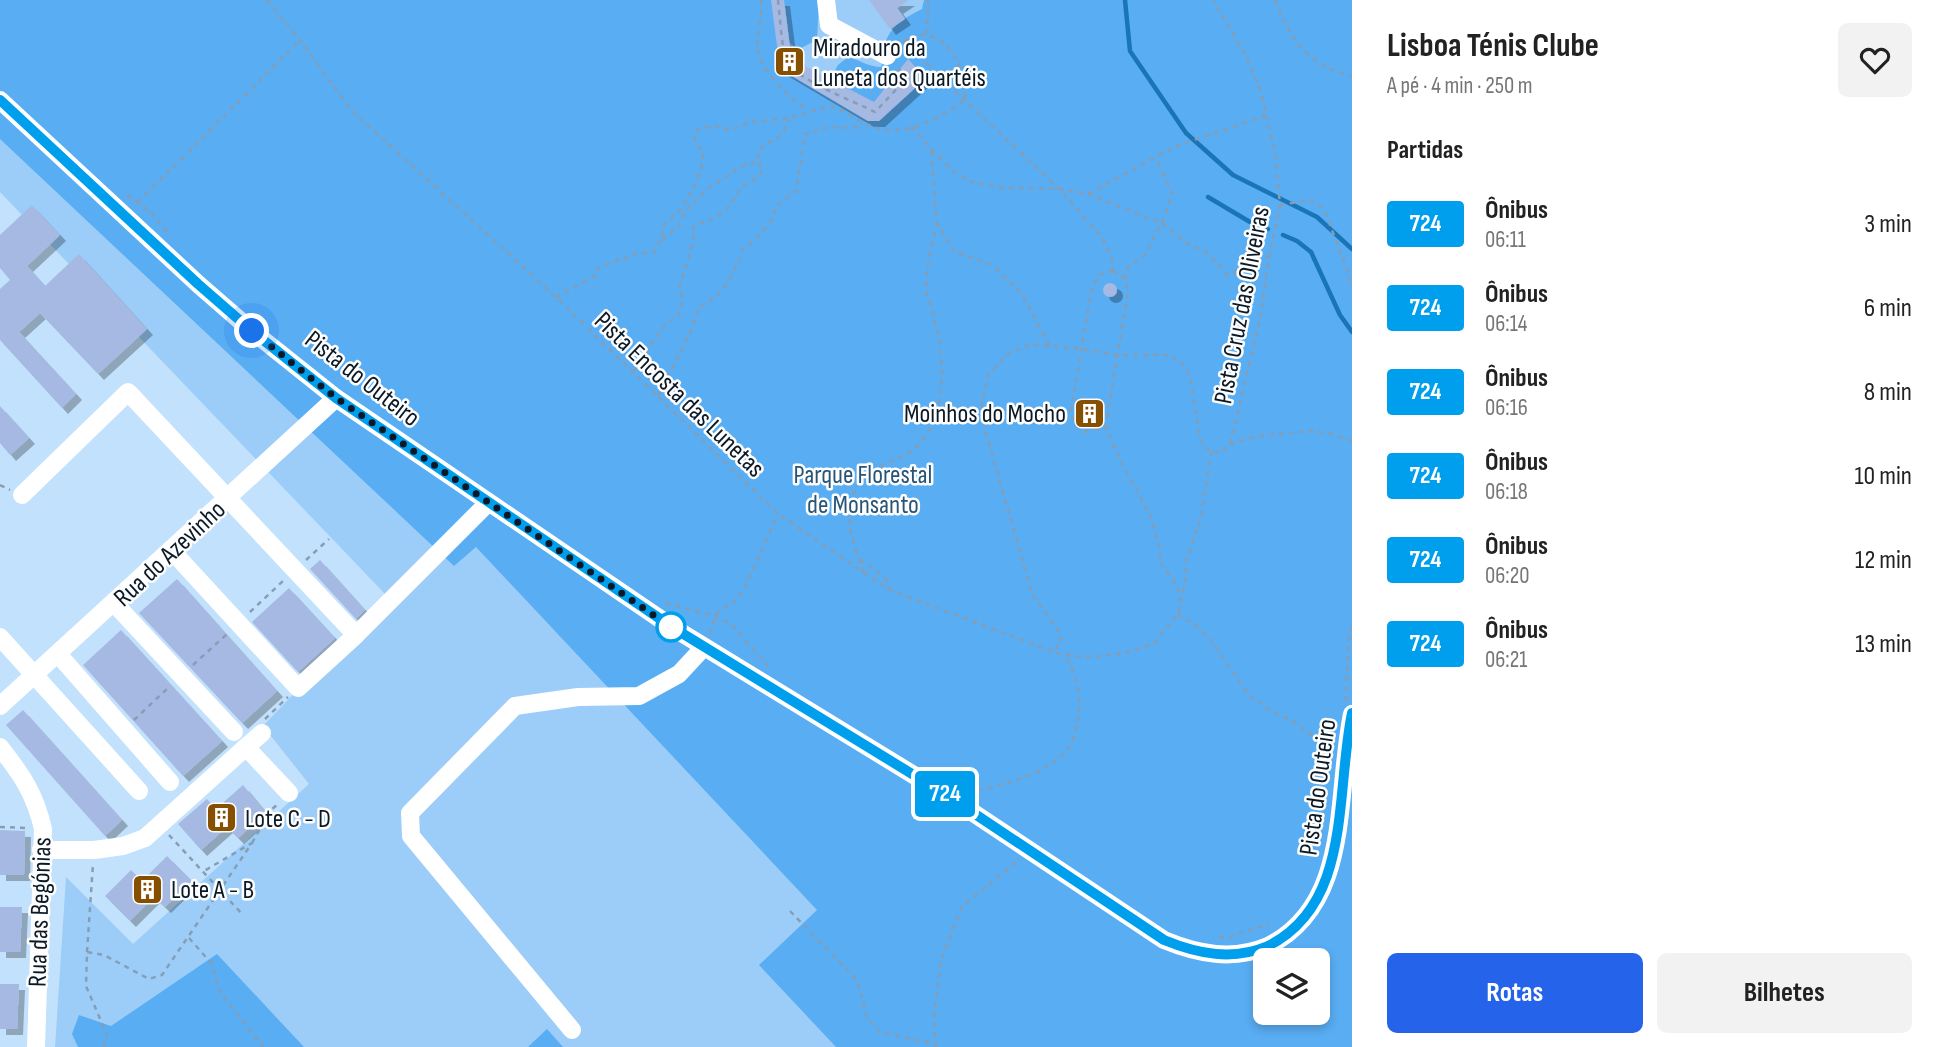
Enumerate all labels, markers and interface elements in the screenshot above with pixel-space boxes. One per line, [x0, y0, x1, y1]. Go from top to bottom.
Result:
button: heart [1838, 23, 1912, 97]
text: Lisboa Ténis Clube [1387, 26, 1599, 66]
place label: Miradouro da Luneta dos Quartéis [813, 33, 986, 94]
building icon: Miradouro da Luneta dos Quartéis [773, 45, 807, 79]
text: A pé · 4 min · 250 m [1387, 72, 1533, 100]
text: Partidas [1387, 135, 1463, 166]
text: Ônibus [1485, 195, 1548, 226]
street label: Pista Cruz das Oliveiras [1208, 204, 1277, 407]
text: 724 [1410, 209, 1442, 238]
text: 3 min [1864, 209, 1912, 240]
text: 06:11 [1485, 226, 1526, 254]
text: Ônibus [1485, 279, 1548, 310]
text: 724 [1410, 293, 1442, 322]
text: 6 min [1864, 293, 1912, 324]
street label: Pista Encosta das Lunetas [587, 306, 771, 484]
text: 06:14 [1485, 310, 1527, 338]
your location [234, 313, 269, 348]
street label: Pista do Outeiro [298, 325, 426, 434]
text: Ônibus [1485, 363, 1548, 394]
text: 724 [1410, 377, 1442, 406]
text: 8 min [1864, 377, 1912, 408]
text: 06:16 [1485, 394, 1528, 422]
building icon: Moinhos do Mocho [1072, 396, 1106, 430]
place label: Moinhos do Mocho [904, 399, 1066, 430]
text: Ônibus [1485, 447, 1548, 478]
park label: Parque Florestal de Monsanto [794, 460, 932, 521]
text: 724 [1410, 461, 1442, 490]
text: 10 min [1855, 461, 1912, 492]
text: 06:18 [1485, 478, 1528, 506]
street label: Rua do Azevinho [108, 495, 232, 614]
text: Ônibus [1485, 531, 1548, 562]
text: 724 [1410, 545, 1442, 574]
text: 12 min [1855, 545, 1912, 576]
text: 06:20 [1485, 562, 1529, 590]
unlabelled marker [656, 612, 686, 642]
text: Ônibus [1485, 615, 1548, 646]
text: 724 [1410, 629, 1442, 658]
text: 13 min [1855, 629, 1912, 660]
text: 06:21 [1485, 646, 1527, 674]
street label: Pista do Outeiro [1294, 717, 1343, 857]
line badge: 724 [905, 771, 985, 817]
text: 724 [929, 779, 961, 808]
building icon: Lote C - D [205, 801, 239, 835]
place label: Lote C - D [245, 804, 331, 835]
street label: Rua das Begónias [22, 837, 59, 987]
building icon: Lote A - B [131, 872, 165, 906]
place label: Lote A - B [171, 875, 254, 906]
map controls [1253, 948, 1330, 1025]
button: layers [1253, 948, 1330, 1025]
button: Rotas [1387, 953, 1643, 1033]
button: Bilhetes [1657, 953, 1912, 1033]

